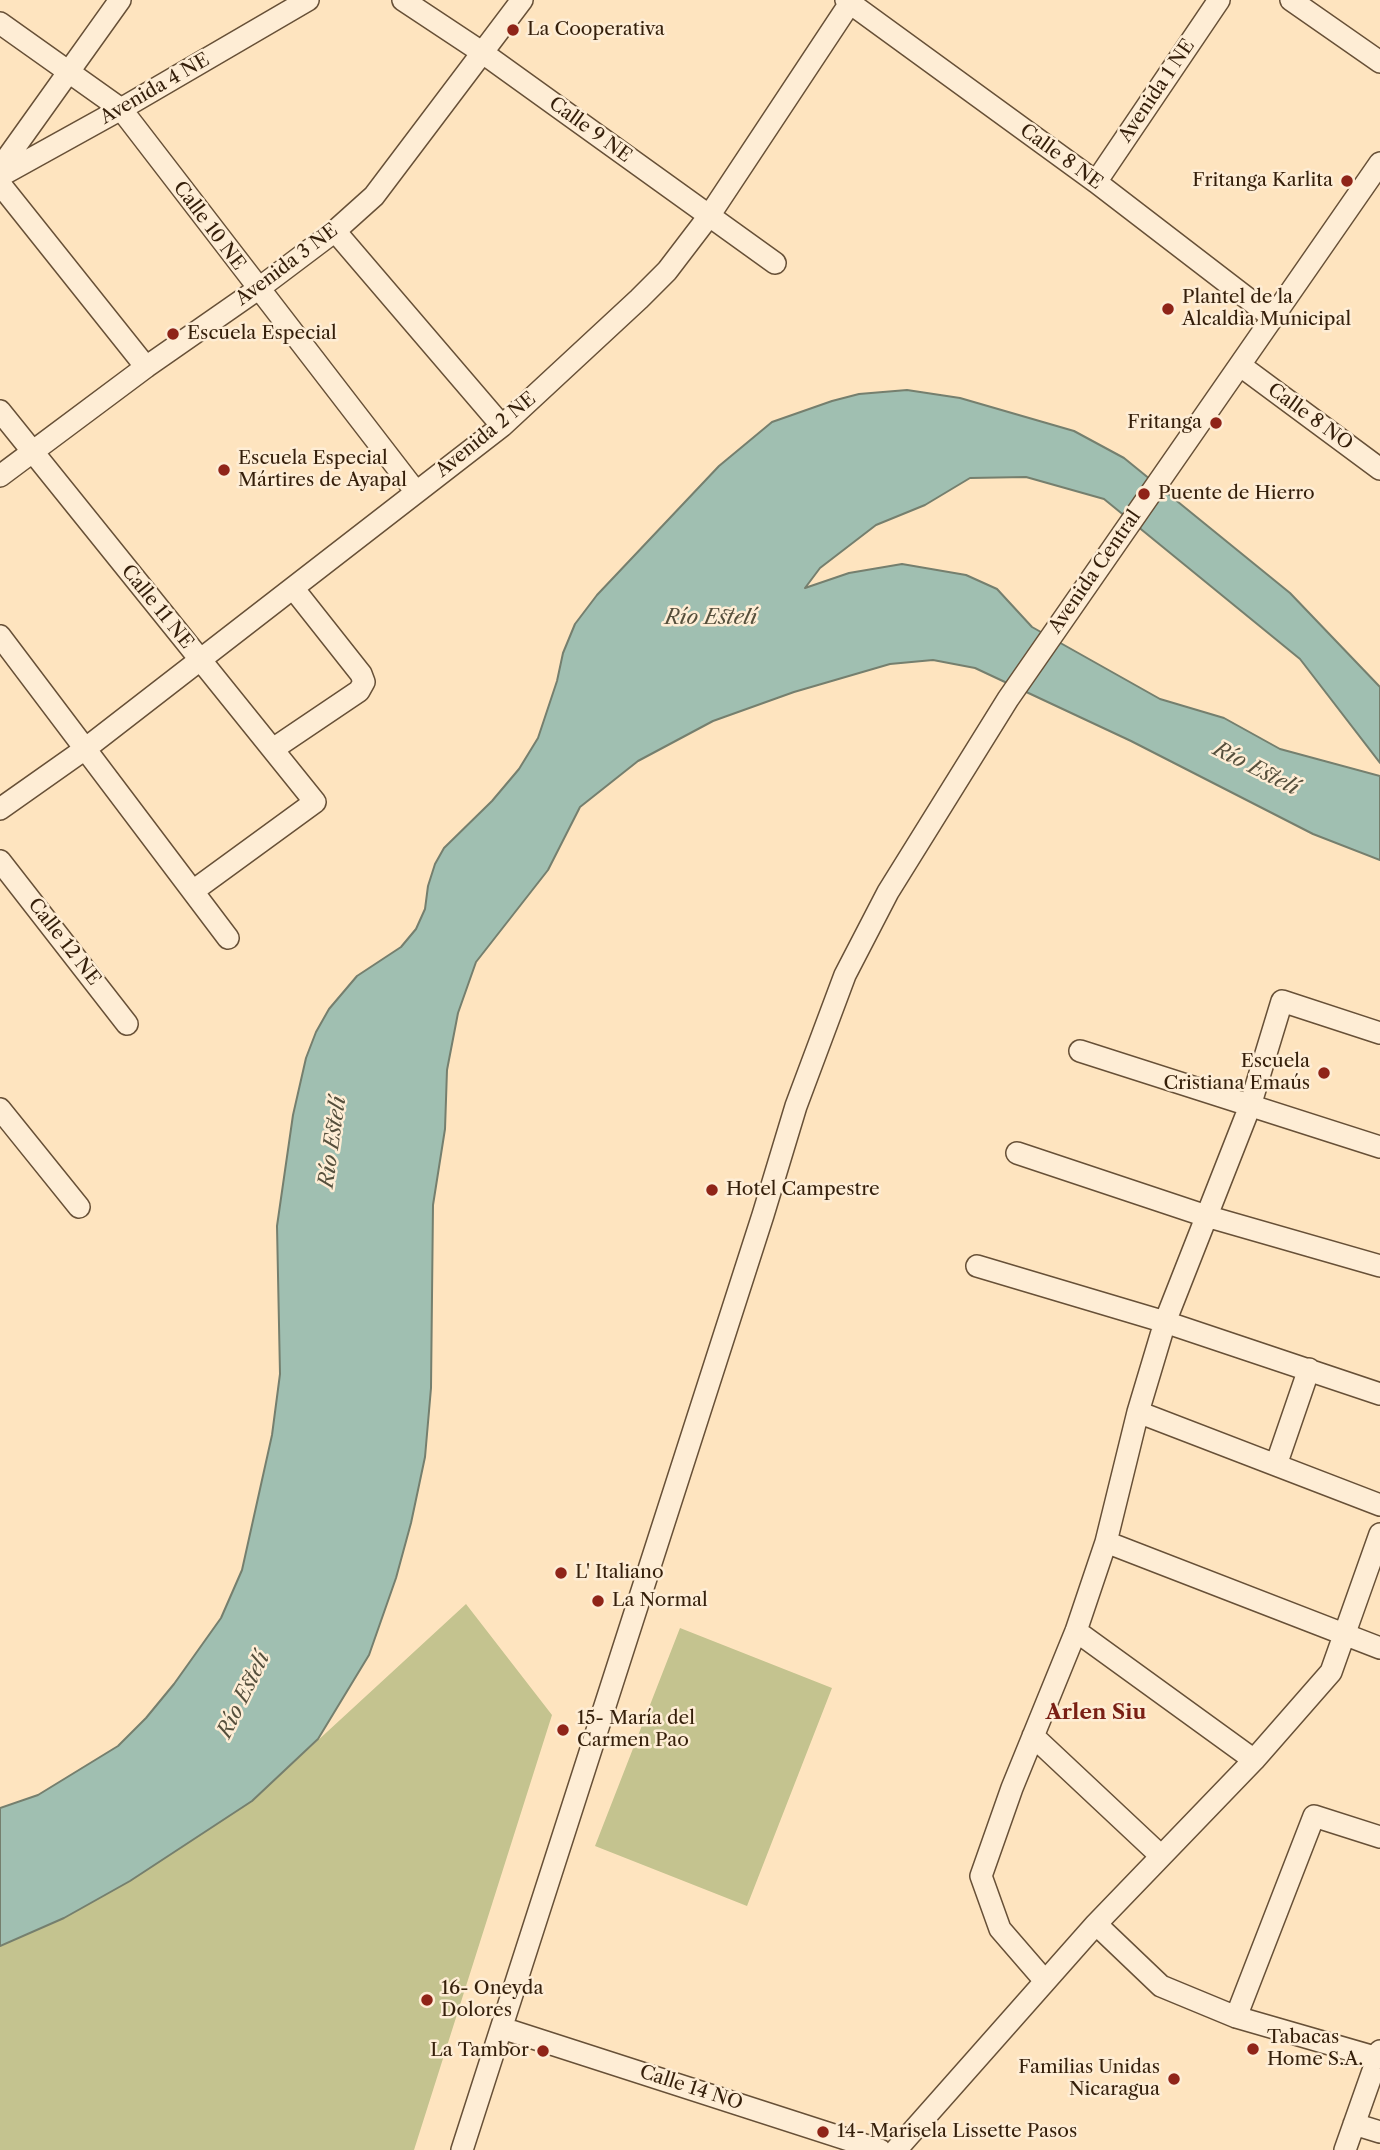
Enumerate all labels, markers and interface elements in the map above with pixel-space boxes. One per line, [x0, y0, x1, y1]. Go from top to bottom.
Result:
place label: La Cooperativa [527, 19, 665, 41]
marker: La Cooperativa [505, 22, 521, 38]
street label: Avenida 1 NE [1114, 35, 1200, 147]
street label: Avenida 4 NE [96, 49, 214, 129]
street label: Calle 9 NE [544, 92, 636, 168]
street label: Calle 8 NE [1015, 119, 1107, 195]
place label: Fritanga Karlita [1192, 170, 1333, 192]
marker: Fritanga Karlita [1339, 173, 1355, 189]
street label: Calle 10 NE [168, 177, 250, 275]
street label: Avenida 3 NE [231, 219, 343, 311]
place label: Plantel de la Alcaldia Municipal [1182, 287, 1351, 331]
marker: Plantel de la Alcaldia Municipal [1160, 301, 1176, 317]
place label: Escuela Especial [187, 323, 337, 345]
marker: Escuela Especial [165, 326, 181, 342]
street label: Calle 8 NO [1263, 379, 1357, 455]
street label: Avenida 2 NE [431, 388, 541, 482]
place label: Fritanga [1127, 412, 1202, 434]
marker: Fritanga [1208, 415, 1224, 431]
place label: Escuela Especial Mártires de Ayapal [238, 448, 407, 492]
marker: Escuela Especial Mártires de Ayapal [216, 462, 232, 478]
place label: Puente de Hierro [1158, 483, 1315, 505]
marker: Puente de Hierro [1136, 486, 1152, 502]
street label: Avenida Central [1044, 506, 1146, 638]
street label: Calle 11 NE [116, 560, 198, 654]
water label: Río Estelí [665, 605, 757, 631]
water label: Río Estelí [1209, 737, 1303, 801]
street label: Calle 12 NE [23, 894, 105, 990]
place label: Escuela Cristiana Emaús [1163, 1051, 1310, 1095]
marker: Escuela Cristiana Emaús [1316, 1065, 1332, 1081]
water label: Río Estelí [314, 1094, 352, 1190]
place label: Hotel Campestre [726, 1179, 880, 1201]
marker: Hotel Campestre [704, 1182, 720, 1198]
place label: L' Italiano [575, 1562, 664, 1584]
marker: L' Italiano [553, 1565, 569, 1581]
place label: La Normal [612, 1590, 708, 1612]
marker: La Normal [590, 1593, 606, 1609]
water label: Río Estelí [212, 1648, 276, 1742]
district label: Arlen Siu [1046, 1700, 1146, 1726]
place label: 15- María del Carmen Pao [577, 1708, 695, 1752]
marker: 15- María del Carmen Pao [555, 1722, 571, 1738]
place label: 16- Oneyda Dolores [441, 1978, 543, 2022]
marker: 16- Oneyda Dolores [419, 1992, 435, 2008]
place label: Tabacas Home S.A. [1267, 2027, 1363, 2071]
place label: La Tambor [430, 2040, 529, 2062]
marker: Tabacas Home S.A. [1245, 2041, 1261, 2057]
marker: La Tambor [535, 2043, 551, 2059]
place label: Familias Unidas Nicaragua [1018, 2057, 1160, 2101]
street label: Calle 14 NO [637, 2061, 745, 2115]
marker: Familias Unidas Nicaragua [1166, 2071, 1182, 2087]
place label: 14- Marisela Lissette Pasos [837, 2121, 1077, 2143]
marker: 14- Marisela Lissette Pasos [815, 2124, 831, 2140]

